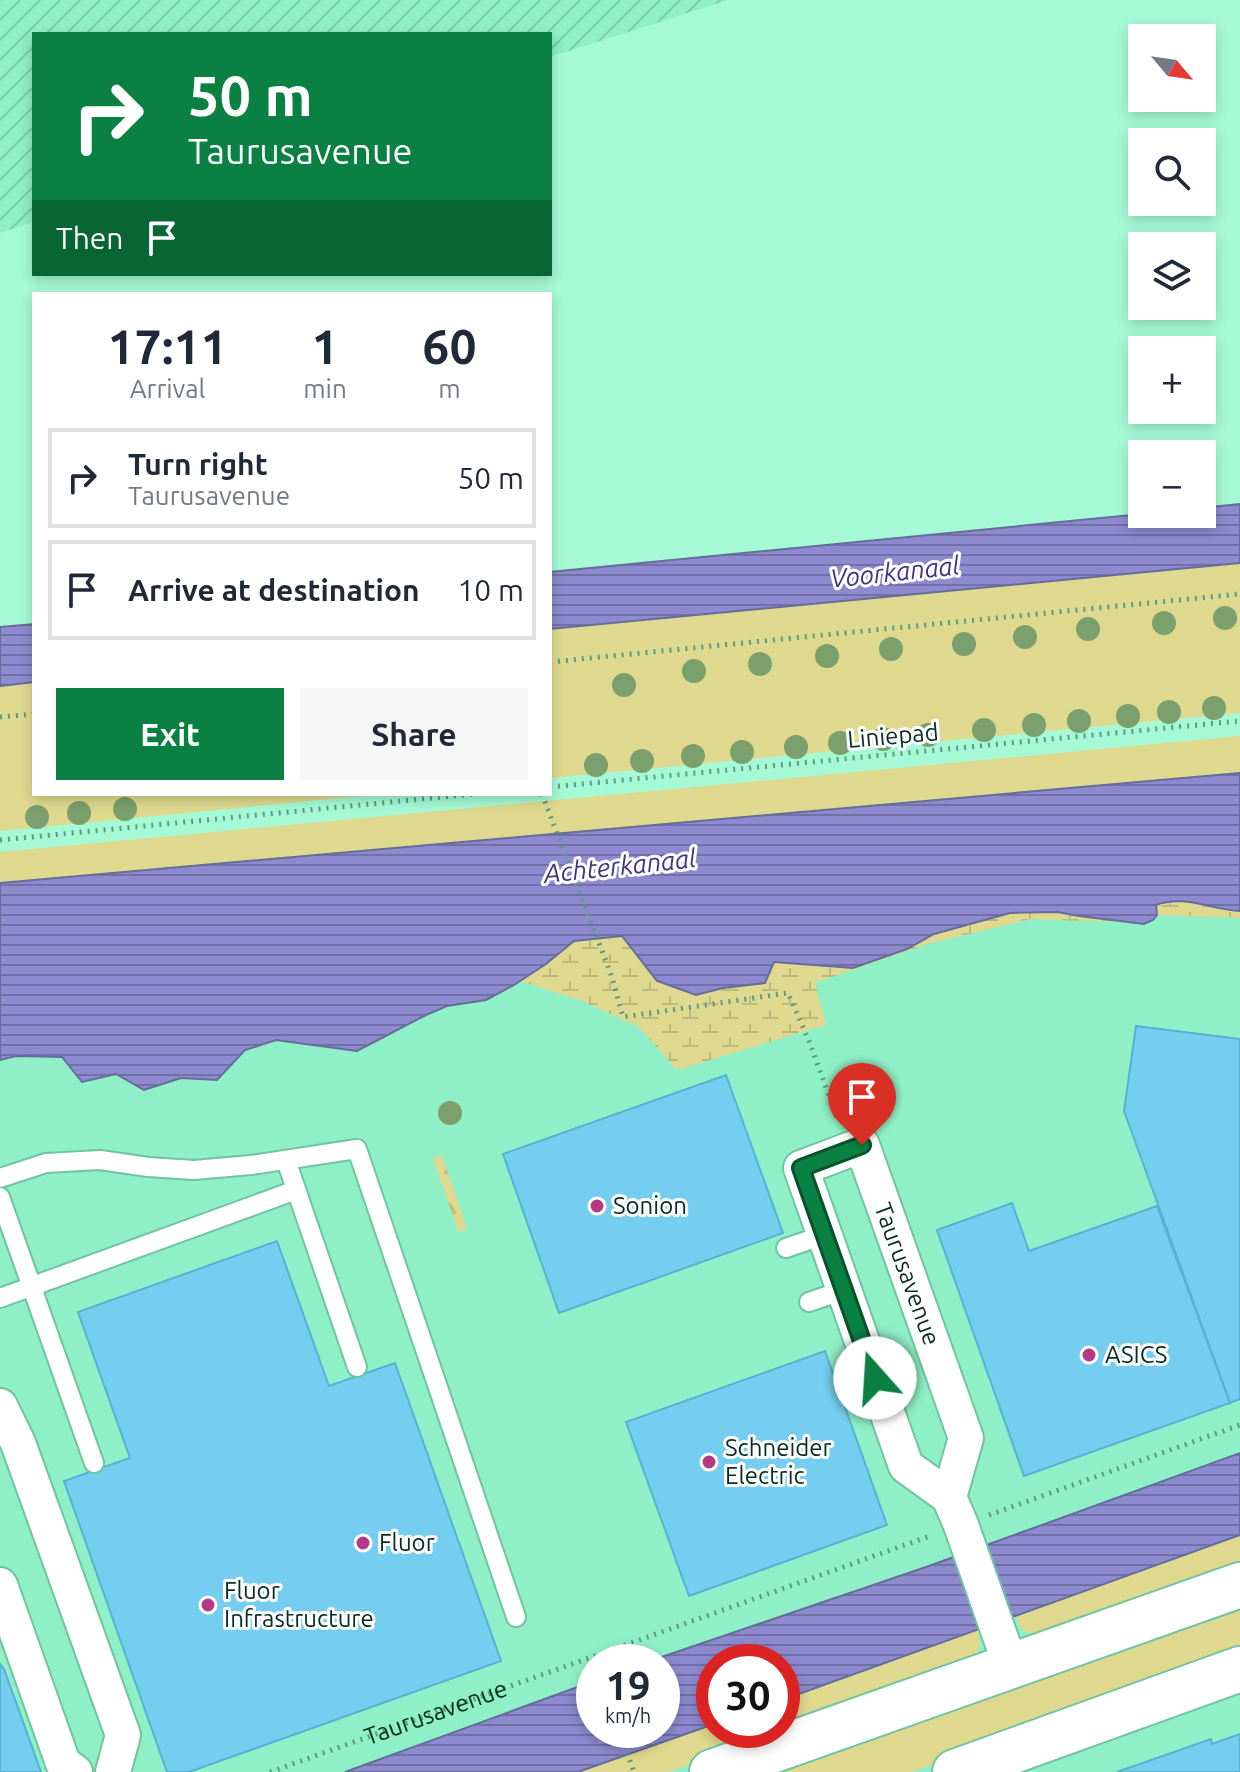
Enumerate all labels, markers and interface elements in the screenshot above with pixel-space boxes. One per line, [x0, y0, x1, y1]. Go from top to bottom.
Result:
north arrow [1128, 24, 1216, 112]
map controls [1128, 24, 1216, 528]
icon: right [56, 64, 160, 168]
text: 50 m [188, 64, 313, 127]
button: search [1128, 128, 1216, 216]
text: Taurusavenue [188, 130, 412, 171]
icon: arrive [140, 216, 184, 260]
text: Then [56, 221, 124, 255]
button: layers [1128, 232, 1216, 320]
text: 17:11 [108, 319, 228, 373]
text: 1 [311, 319, 339, 373]
text: 60 [422, 319, 476, 373]
button: + [1128, 336, 1216, 424]
text: Arrival [130, 374, 205, 403]
text: min [303, 374, 347, 403]
text: m [438, 374, 461, 403]
button: − [1128, 440, 1216, 528]
text: Turn right [128, 447, 268, 481]
icon: right [60, 456, 104, 500]
text: 50 m [457, 461, 524, 495]
text: Taurusavenue [128, 481, 290, 510]
water label: Voorkanaal [829, 550, 961, 593]
icon: arrive [60, 568, 104, 612]
text: Arrive at destination [128, 573, 420, 607]
text: 10 m [457, 573, 524, 607]
button: Exit [56, 688, 284, 780]
button: Share [300, 688, 528, 780]
street label: Liniepad [846, 718, 940, 753]
water label: Achterkanaal [540, 843, 698, 888]
pin [828, 1063, 896, 1145]
icon: arrive [840, 1075, 884, 1119]
place label: Sonion [613, 1192, 687, 1219]
marker: Sonion [588, 1197, 606, 1215]
street label: Taurusavenue [869, 1199, 946, 1349]
position arrow [833, 1336, 917, 1420]
place label: ASICS [1105, 1341, 1167, 1368]
marker: ASICS [1080, 1346, 1098, 1364]
place label: Schneider Electric [725, 1434, 832, 1489]
marker: Schneider Electric [700, 1453, 718, 1471]
place label: Fluor [379, 1529, 435, 1556]
marker: Fluor [354, 1534, 372, 1552]
place label: Fluor Infrastructure [224, 1577, 374, 1632]
marker: Fluor Infrastructure [199, 1596, 217, 1614]
speed limit sign: 30 [696, 1644, 800, 1748]
text: 19 [605, 1663, 651, 1708]
street label: Taurusavenue [361, 1674, 511, 1750]
text: km/h [605, 1704, 651, 1727]

